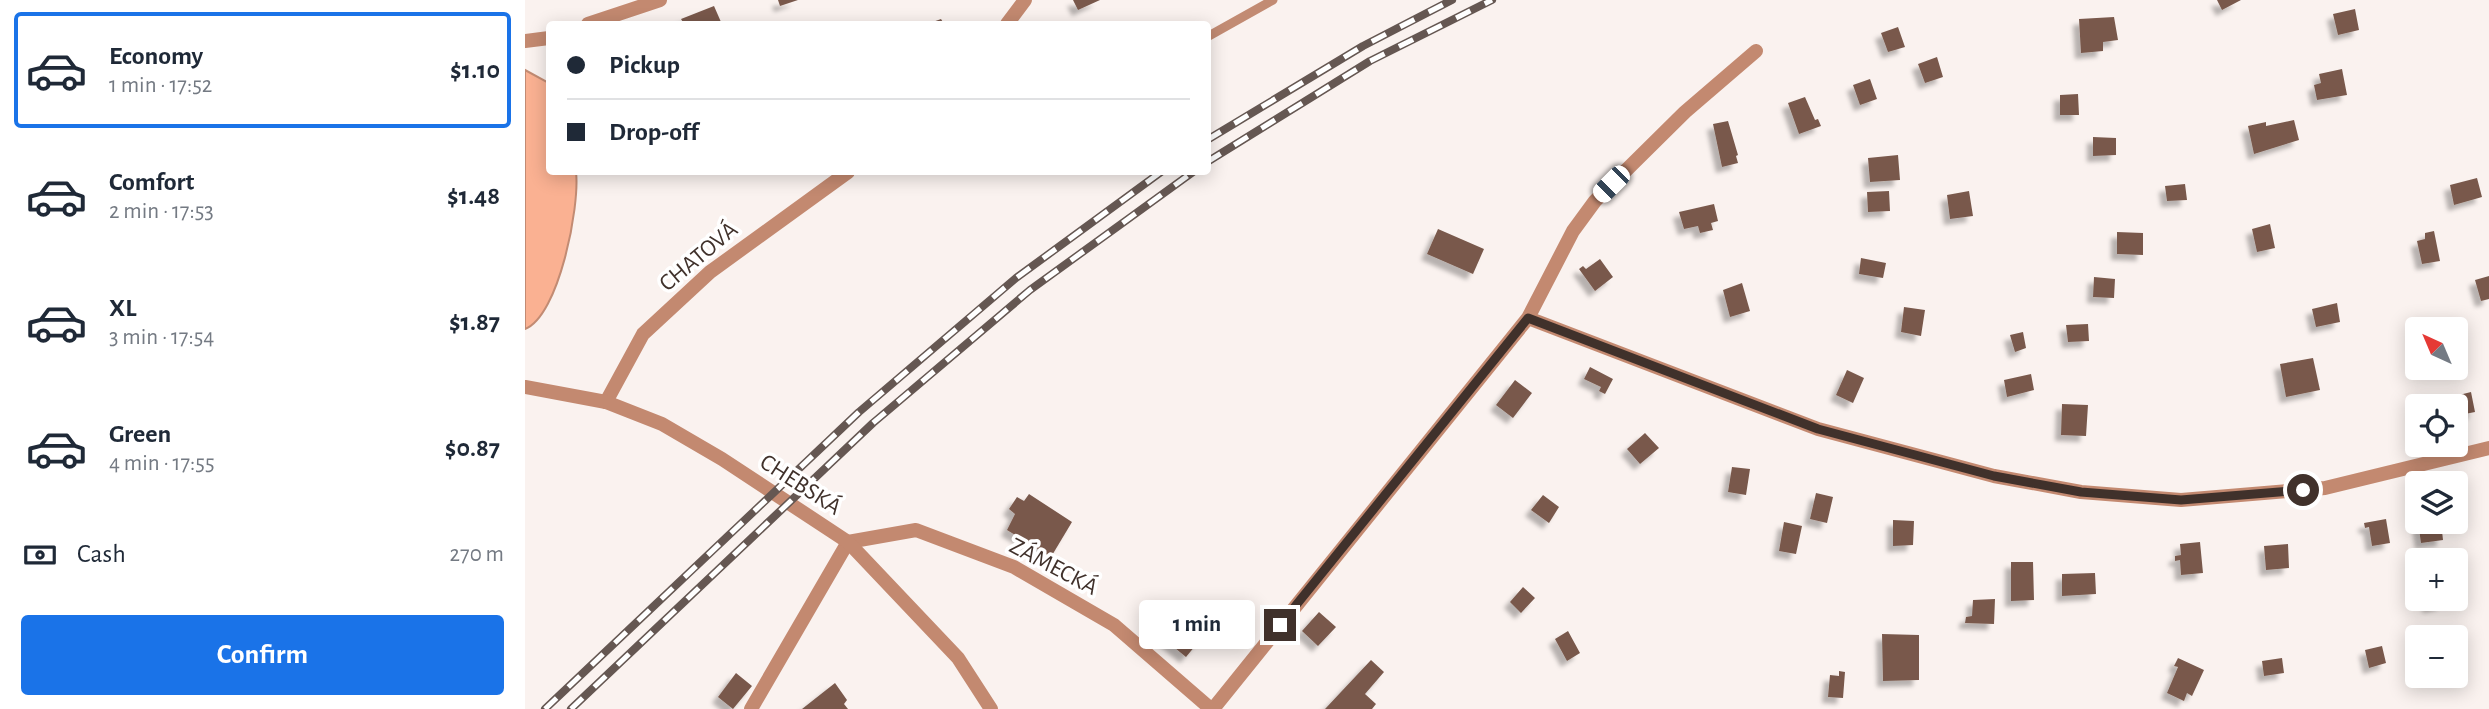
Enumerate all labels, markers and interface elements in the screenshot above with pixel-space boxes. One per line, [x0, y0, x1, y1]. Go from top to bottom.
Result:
icon: car [25, 39, 88, 102]
text: Economy [109, 43, 203, 69]
text: Pickup [609, 52, 680, 78]
text: $1.10 [450, 57, 500, 83]
text: 1 min · 17:52 [109, 74, 212, 97]
text: Drop-off [609, 119, 698, 145]
car [1589, 162, 1634, 206]
icon: car [25, 165, 88, 228]
text: Comfort [109, 169, 194, 195]
text: $1.48 [447, 183, 500, 209]
text: 2 min · 17:53 [109, 200, 214, 223]
street label: CHATOVÁ [654, 216, 742, 296]
icon: car [25, 291, 88, 354]
text: XL [109, 295, 136, 321]
text: $1.87 [449, 309, 500, 335]
north arrow [2405, 317, 2467, 380]
map controls [2405, 317, 2468, 688]
text: 3 min · 17:54 [109, 326, 214, 349]
button: locate [2405, 394, 2468, 457]
icon: car [25, 417, 88, 480]
text: Green [109, 421, 171, 447]
text: $0.87 [445, 435, 500, 461]
street label: CHEBSKÁ [755, 448, 847, 520]
text: 4 min · 17:55 [109, 452, 215, 475]
button: layers [2405, 471, 2468, 534]
route start [2287, 474, 2319, 506]
street label: ZÁMECKÁ [1005, 532, 1103, 600]
icon: cash [21, 536, 59, 574]
text: Cash [77, 541, 126, 567]
text: 270 m [450, 543, 504, 566]
button: + [2405, 548, 2468, 611]
callout: 1 min [1140, 600, 1255, 650]
route end [1264, 609, 1296, 641]
text: 1 min [1173, 613, 1221, 636]
button: Confirm [21, 615, 504, 695]
button: − [2405, 625, 2468, 688]

